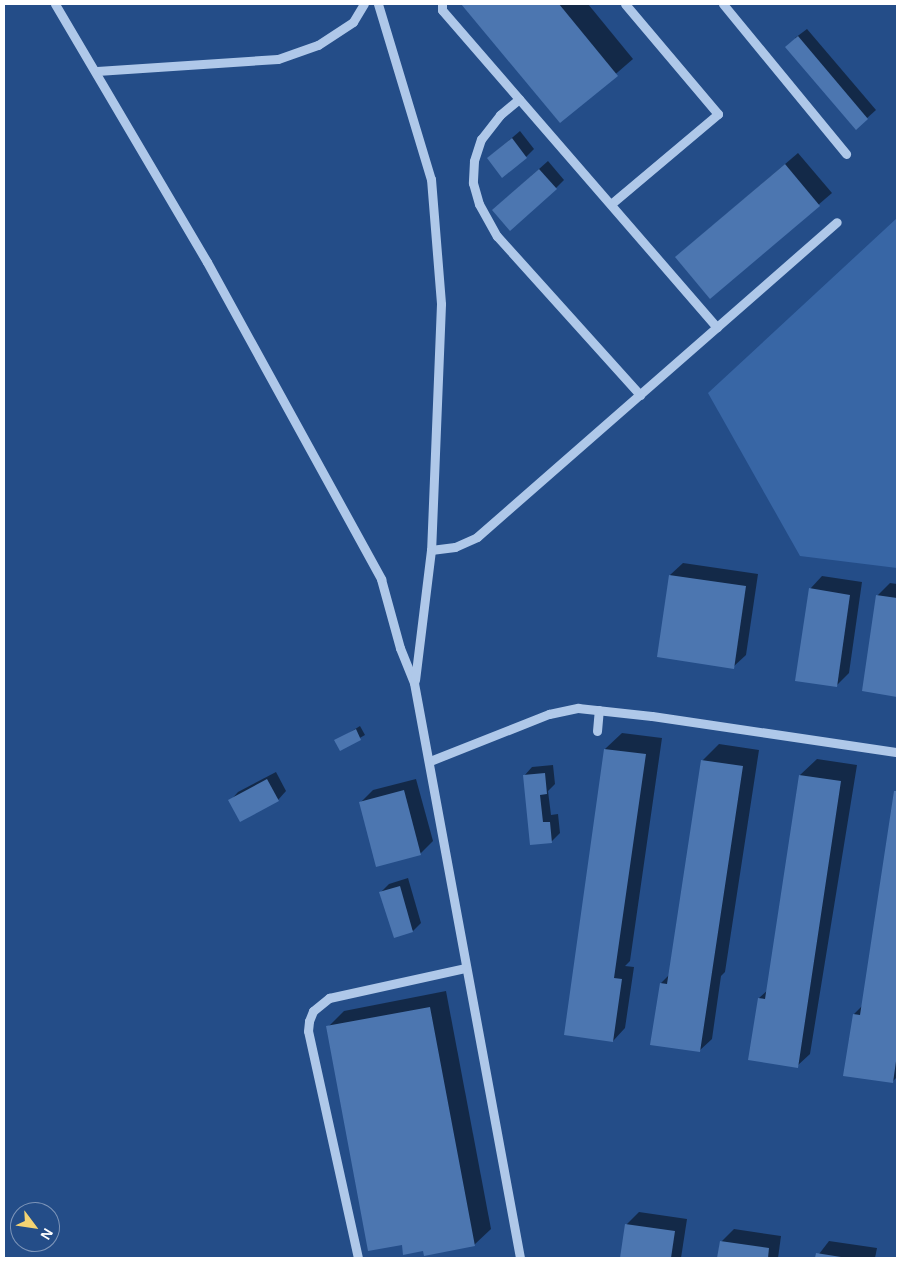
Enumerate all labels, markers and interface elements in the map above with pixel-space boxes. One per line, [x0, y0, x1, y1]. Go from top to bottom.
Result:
north arrow [10, 1202, 60, 1252]
text: N [38, 1226, 56, 1243]

